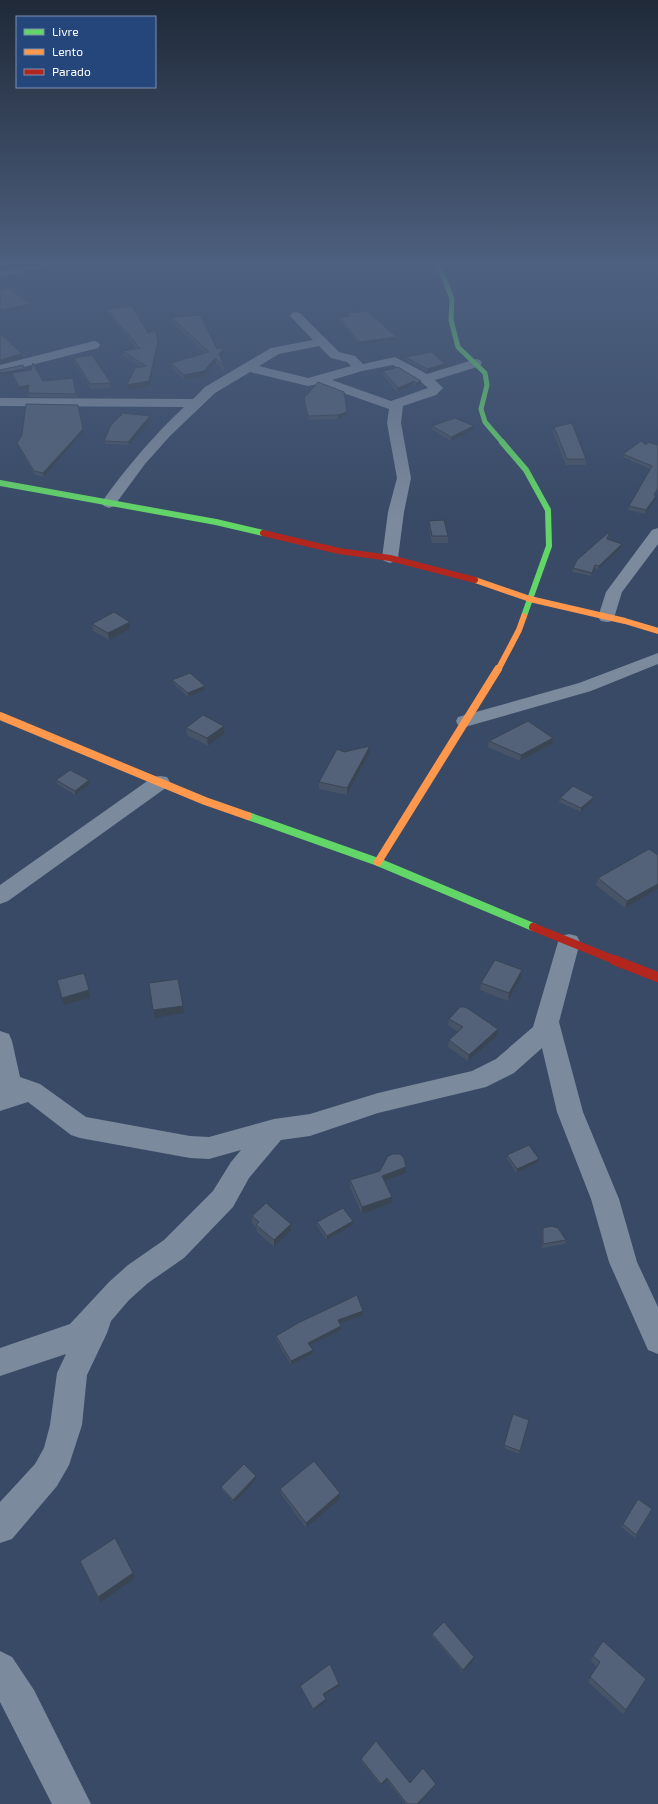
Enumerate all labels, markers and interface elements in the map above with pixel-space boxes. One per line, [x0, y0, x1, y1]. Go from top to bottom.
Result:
legend [16, 16, 156, 88]
text: Livre [52, 24, 79, 38]
text: Lento [52, 44, 83, 58]
text: Parado [52, 64, 91, 78]

